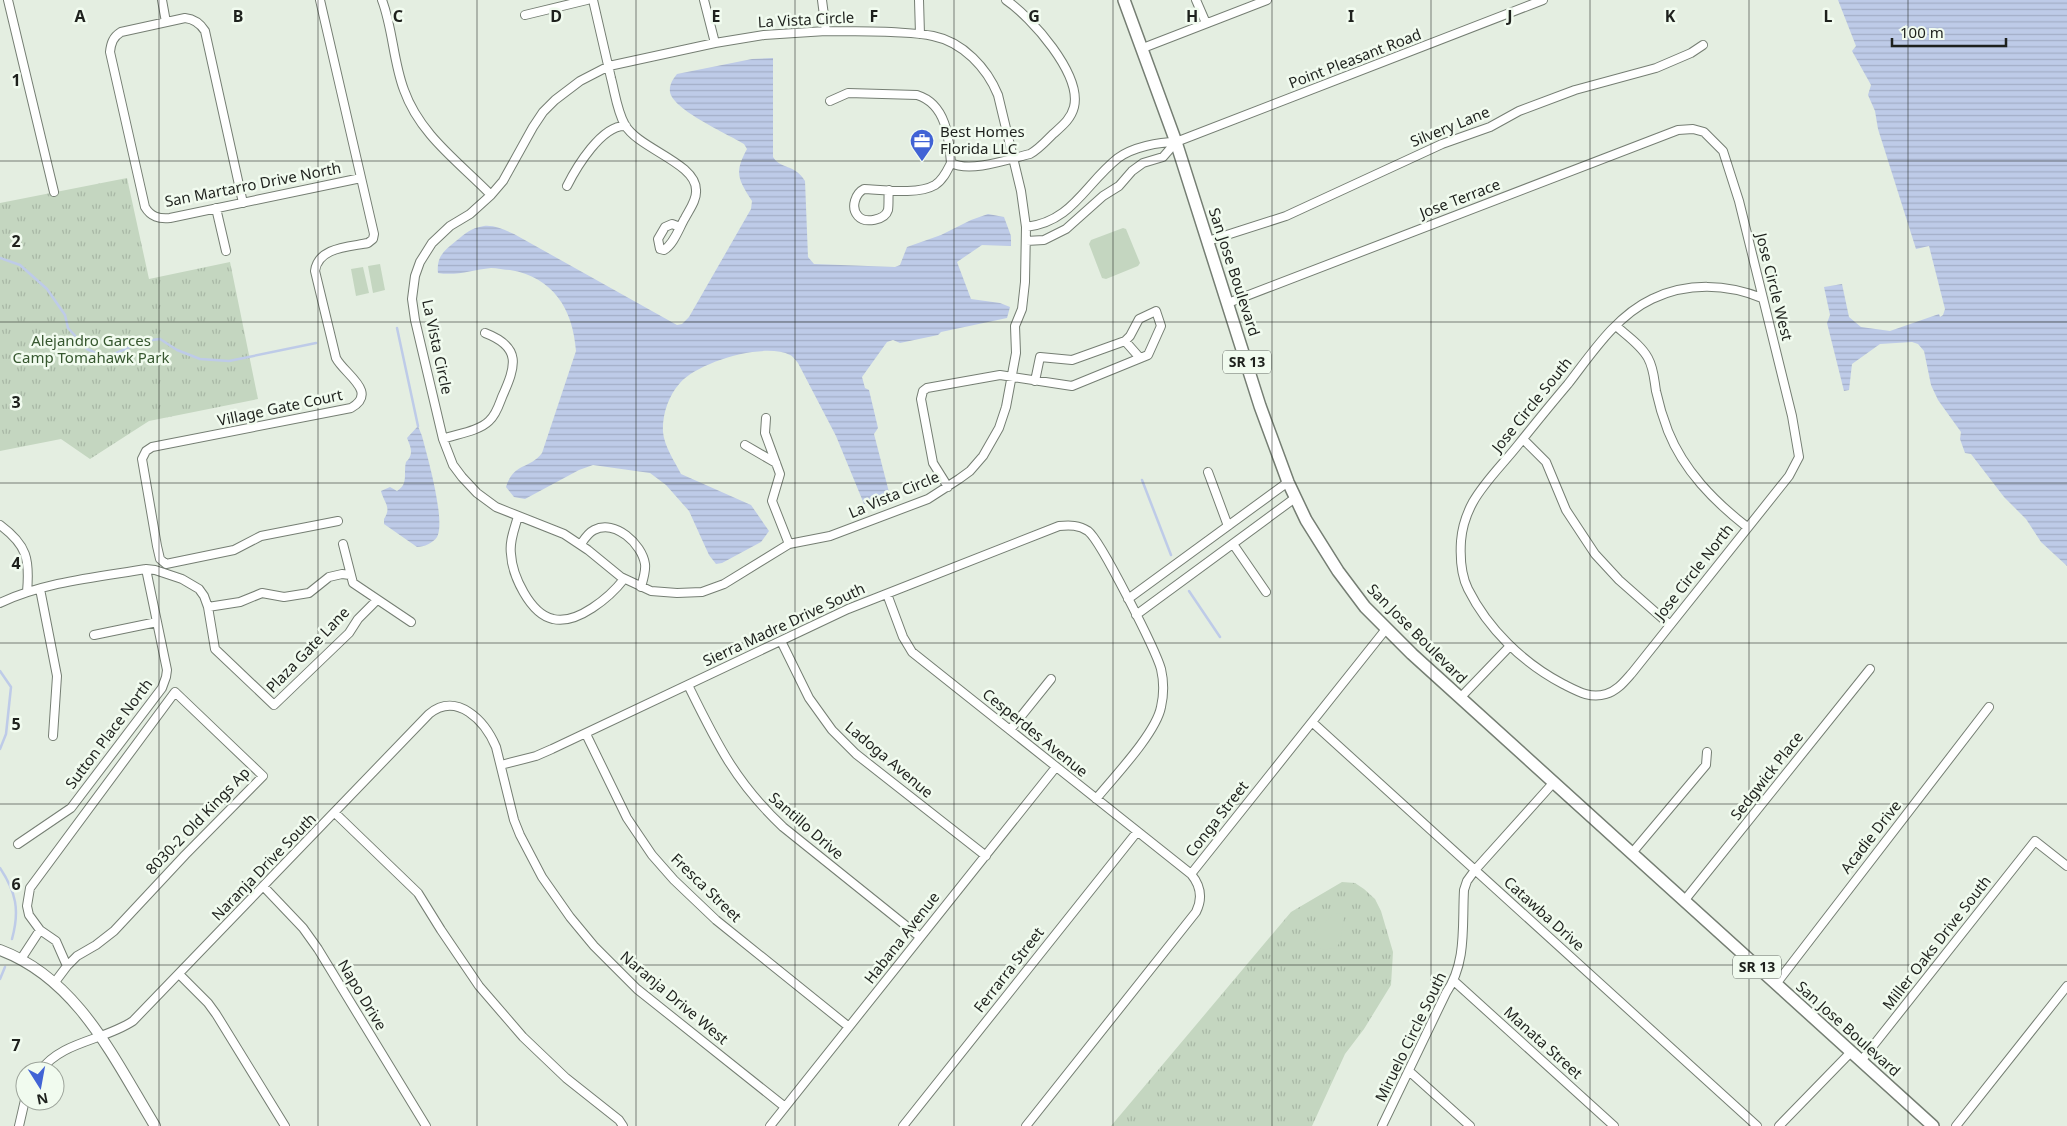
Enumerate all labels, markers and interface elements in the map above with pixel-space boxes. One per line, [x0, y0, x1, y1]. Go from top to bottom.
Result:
text: A [74, 5, 86, 27]
text: B [233, 5, 243, 27]
text: C [393, 5, 403, 27]
text: D [550, 5, 562, 27]
text: E [712, 5, 721, 27]
text: F [870, 5, 878, 27]
text: G [1028, 5, 1040, 27]
text: H [1186, 5, 1198, 27]
text: I [1348, 5, 1354, 27]
text: J [1505, 5, 1513, 27]
text: K [1665, 5, 1676, 27]
text: L [1824, 5, 1833, 27]
street label: La Vista Circle [757, 6, 855, 32]
scale bar [1892, 15, 2006, 47]
text: 100 m [1900, 22, 1944, 42]
street label: Point Pleasant Road [1285, 24, 1424, 93]
text: 1 [11, 69, 21, 91]
street label: Silvery Lane [1407, 101, 1492, 151]
place label: Best Homes Florida LLC [940, 121, 1025, 158]
office icon: Best Homes Florida LLC [909, 128, 935, 162]
street label: San Martarro Drive North [163, 157, 343, 211]
street label: Jose Terrace [1415, 174, 1503, 223]
street label: San Jose Boulevard [1205, 205, 1265, 338]
street label: Jose Circle West [1751, 229, 1798, 343]
text: 2 [11, 230, 21, 252]
street label: La Vista Circle [418, 297, 458, 396]
park label: Alejandro Garces Camp Tomahawk Park [13, 330, 169, 367]
road number: SR 13 [1223, 351, 1271, 374]
street label: Jose Circle South [1485, 353, 1576, 458]
street label: Village Gate Court [216, 384, 345, 430]
text: 3 [11, 391, 21, 413]
street label: La Vista Circle [845, 466, 942, 522]
street label: Jose Circle North [1648, 519, 1737, 625]
text: 4 [11, 552, 21, 574]
street label: Sierra Madre Drive South [699, 578, 868, 671]
street label: San Jose Boulevard [1363, 579, 1472, 688]
street label: Plaza Gate Lane [261, 602, 353, 696]
street label: Sutton Place North [60, 674, 156, 792]
street label: Cesperdes Avenue [979, 683, 1092, 781]
text: 5 [11, 713, 21, 735]
street label: Ladoga Avenue [842, 717, 938, 802]
street label: Sedgwick Place [1725, 727, 1807, 824]
street label: 8030-2 Old Kings Ap [141, 762, 254, 878]
street label: Conga Street [1180, 776, 1253, 860]
street label: Santillo Drive [765, 787, 848, 863]
street label: Acadie Drive [1835, 796, 1905, 877]
street label: Naranja Drive South [207, 808, 320, 924]
street label: Fresca Street [667, 849, 747, 926]
street label: Miller Oaks Drive South [1877, 871, 1995, 1014]
street label: Catawba Drive [1500, 872, 1589, 955]
text: 6 [11, 873, 21, 895]
street label: Habana Avenue [859, 887, 943, 987]
street label: Ferrarra Street [969, 922, 1048, 1016]
street label: Naranja Drive West [616, 946, 733, 1049]
street label: Napo Drive [334, 955, 392, 1034]
road number: SR 13 [1733, 956, 1781, 979]
street label: Miruelo Circle South [1370, 968, 1450, 1105]
street label: San Jose Boulevard [1792, 976, 1905, 1080]
street label: Manata Street [1500, 1002, 1588, 1083]
text: 7 [11, 1034, 21, 1056]
north arrow [15, 1061, 65, 1111]
text: N [35, 1089, 50, 1110]

